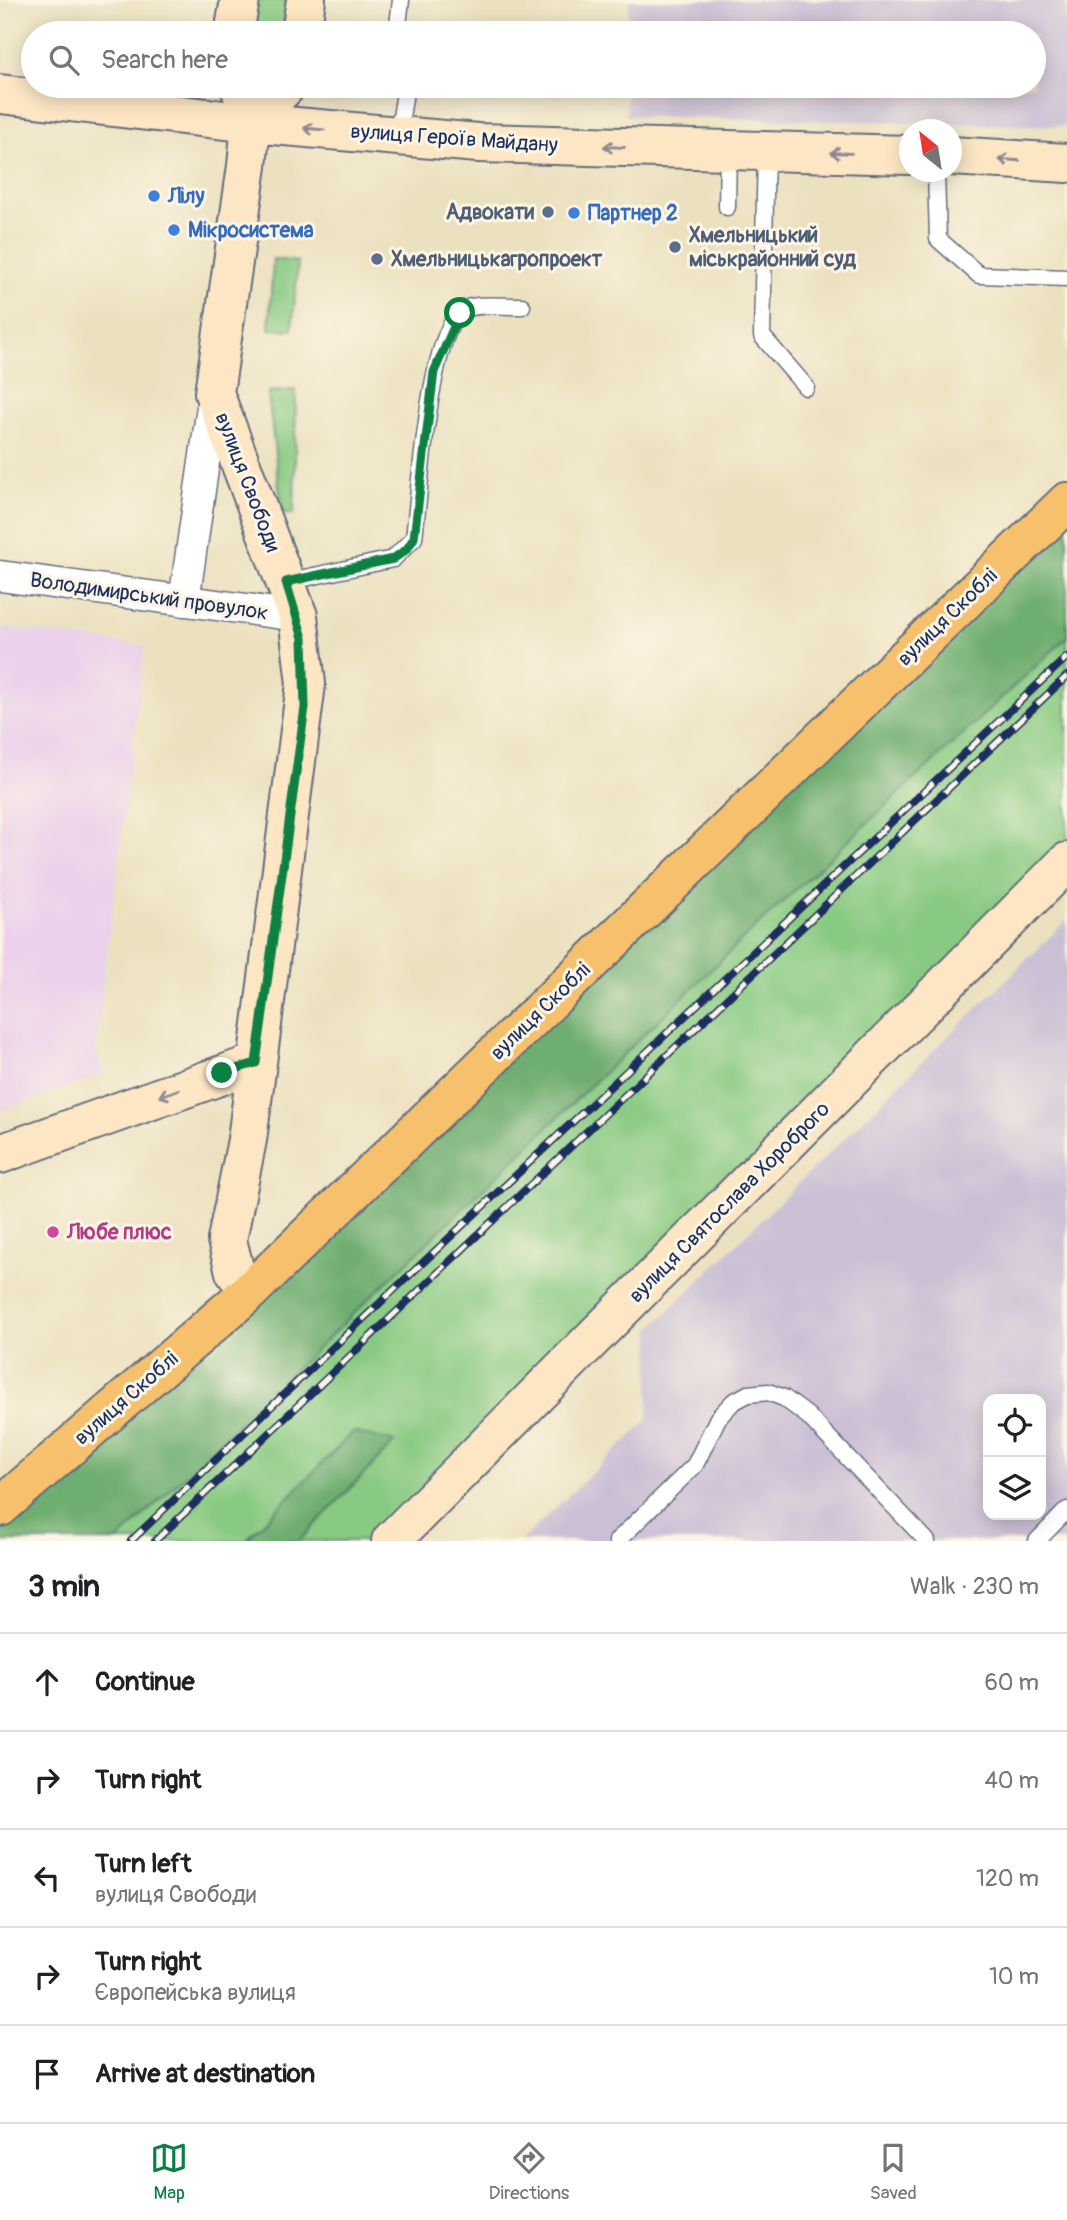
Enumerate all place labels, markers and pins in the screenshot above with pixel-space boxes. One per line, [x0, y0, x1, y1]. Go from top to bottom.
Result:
place label: Лілу [167, 183, 204, 210]
marker: Лілу [146, 188, 162, 204]
place label: Адвокати [446, 199, 535, 226]
place label: Партнер 2 [588, 200, 678, 227]
marker: Адвокати [540, 204, 556, 220]
marker: Партнер 2 [566, 205, 582, 221]
place label: Мікросистема [188, 217, 314, 244]
marker: Мікросистема [166, 222, 182, 238]
place label: Хмельницький міськрайонний суд [689, 222, 856, 273]
marker: Хмельницький міськрайонний суд [667, 239, 683, 255]
place label: Хмельницькагропроект [391, 246, 603, 273]
marker: Хмельницькагропроект [369, 251, 385, 267]
place label: Любе плюс [66, 1219, 172, 1246]
marker: Любе плюс [45, 1224, 61, 1240]

